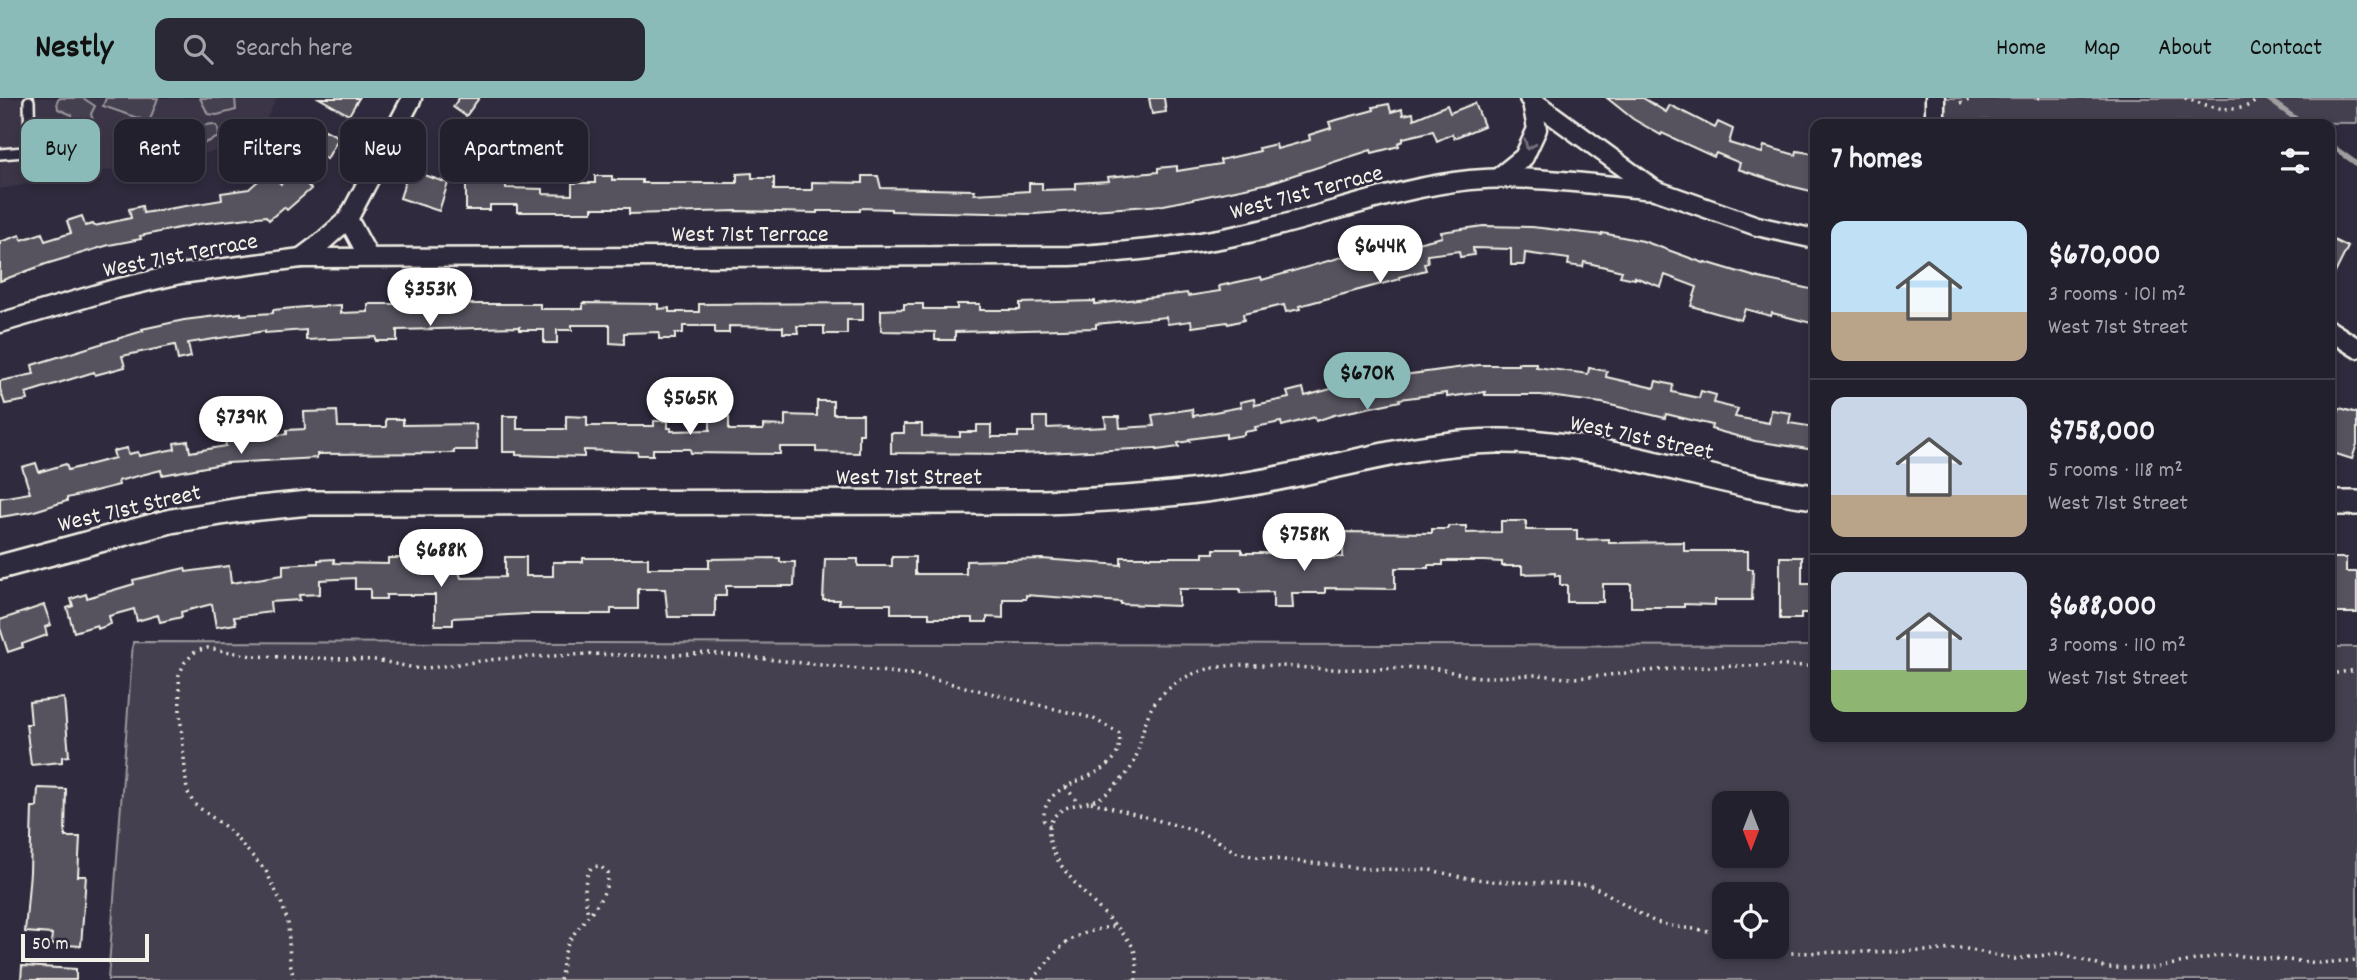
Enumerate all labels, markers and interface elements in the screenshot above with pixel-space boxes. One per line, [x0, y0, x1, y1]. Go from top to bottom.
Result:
search box [155, 18, 645, 81]
text: Nestly [35, 26, 113, 73]
icon: search [179, 30, 217, 68]
text: Search here [235, 31, 353, 68]
text: Home [1996, 32, 2046, 66]
text: Map [2084, 32, 2120, 66]
text: About [2158, 32, 2212, 66]
text: Contact [2250, 32, 2322, 66]
chip: Buy [21, 119, 100, 182]
chip: Rent [114, 119, 205, 182]
chip: Filters [219, 119, 326, 182]
chip: New [340, 119, 426, 182]
chip: Apartment [440, 119, 588, 182]
one-way arrow [1523, 138, 1537, 150]
text: 7 homes [1831, 140, 1923, 183]
icon: filters [2276, 142, 2314, 180]
street label: West 71st Terrace [1226, 157, 1387, 231]
street label: West 71st Terrace [671, 219, 829, 253]
street label: West 71st Terrace [100, 225, 261, 289]
pin: $644K [1331, 226, 1429, 285]
text: $644K [1354, 231, 1406, 264]
text: $670,000 [2048, 236, 2161, 279]
icon: home [1887, 249, 1971, 333]
pin: $353K [381, 268, 479, 328]
text: $353K [403, 274, 457, 307]
text: 3 rooms · 101 m² [2048, 279, 2186, 312]
text: West 71st Street [2048, 312, 2188, 345]
pin: $670K [1318, 352, 1416, 412]
text: $670K [1340, 358, 1394, 391]
pin: $565K [641, 378, 739, 437]
text: $565K [663, 383, 717, 416]
pin: $739K [192, 396, 290, 456]
text: $739K [215, 402, 267, 435]
street label: West 71st Street [1566, 407, 1716, 471]
text: $758,000 [2048, 412, 2155, 455]
icon: home [1887, 425, 1971, 509]
text: 5 rooms · 118 m² [2048, 455, 2183, 488]
street label: West 71st Street [836, 462, 982, 496]
street label: West 71st Street [55, 477, 205, 543]
text: West 71st Street [2048, 488, 2188, 521]
pin: $758K [1255, 514, 1353, 573]
text: $758K [1279, 519, 1329, 552]
pin: $688K [392, 530, 490, 589]
text: $688K [415, 535, 467, 568]
text: $688,000 [2048, 587, 2157, 630]
icon: home [1887, 600, 1971, 684]
text: 3 rooms · 110 m² [2048, 630, 2186, 663]
text: West 71st Street [2048, 663, 2188, 696]
north arrow [1712, 791, 1788, 868]
map controls [1712, 791, 1789, 959]
button: locate [1712, 882, 1789, 959]
scale bar [21, 931, 149, 963]
text: 50 m [32, 932, 69, 959]

